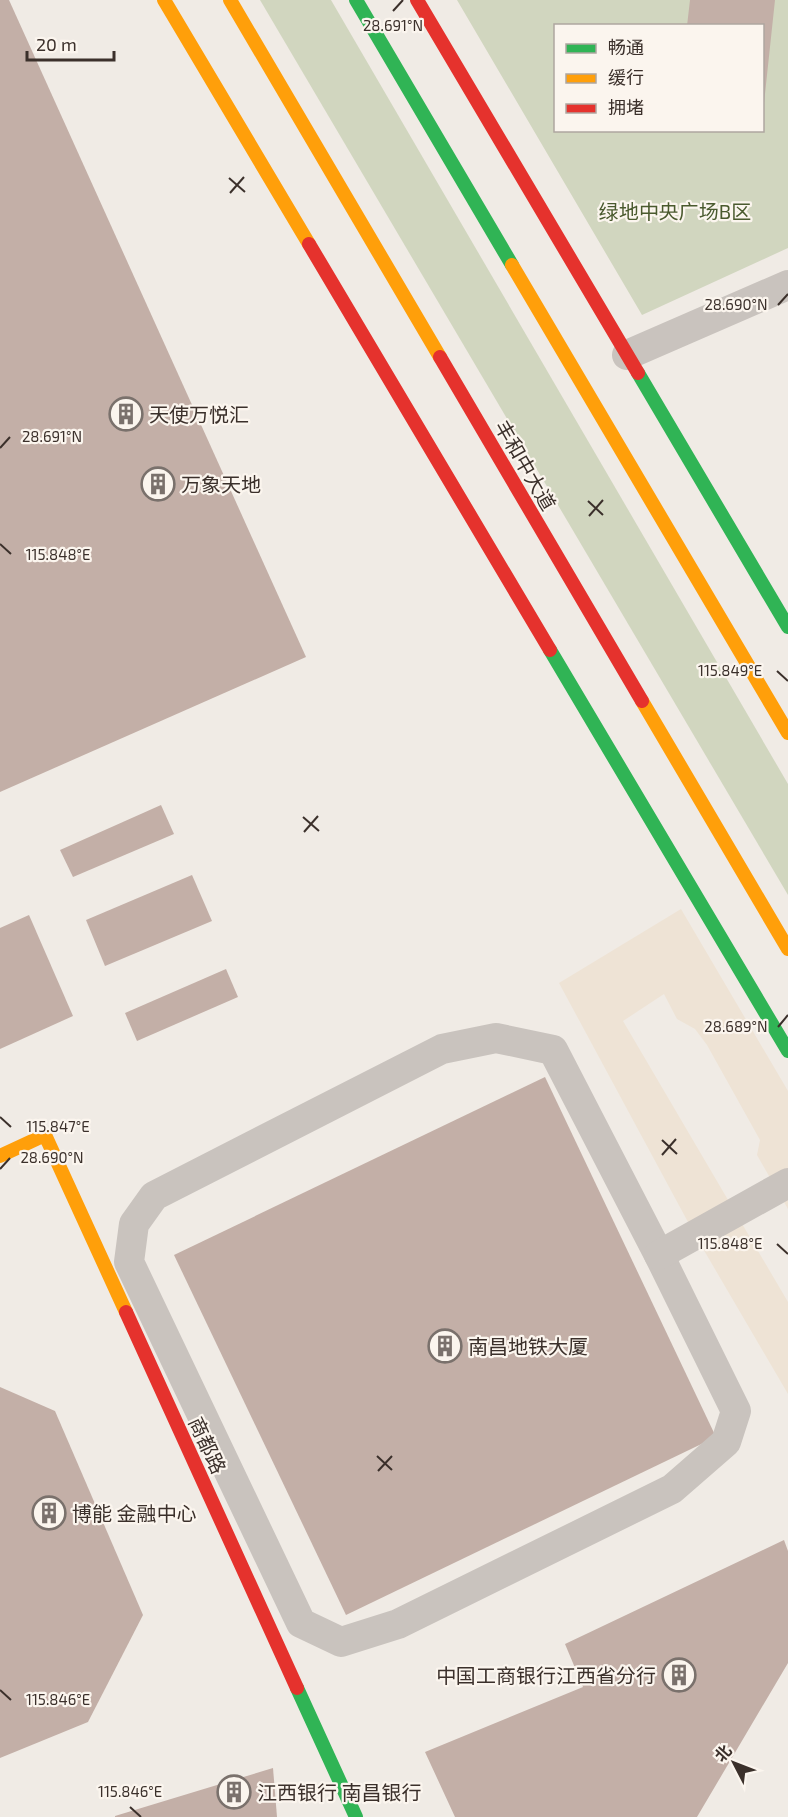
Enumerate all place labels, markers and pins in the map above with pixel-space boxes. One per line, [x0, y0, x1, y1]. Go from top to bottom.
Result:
building icon: 天使万悦汇 [108, 396, 144, 432]
place label: 天使万悦汇 [149, 402, 249, 426]
building icon: 万象天地 [140, 466, 176, 502]
place label: 万象天地 [181, 472, 261, 496]
building icon: 南昌地铁大厦 [427, 1328, 463, 1364]
place label: 南昌地铁大厦 [468, 1334, 588, 1358]
building icon: 博能 金融中心 [31, 1495, 67, 1531]
place label: 博能 金融中心 [72, 1501, 196, 1525]
building icon: 中国工商银行江西省分行 [661, 1657, 697, 1693]
place label: 中国工商银行江西省分行 [436, 1663, 656, 1687]
building icon: 江西银行 南昌银行 [216, 1774, 252, 1810]
place label: 江西银行 南昌银行 [257, 1780, 421, 1804]

